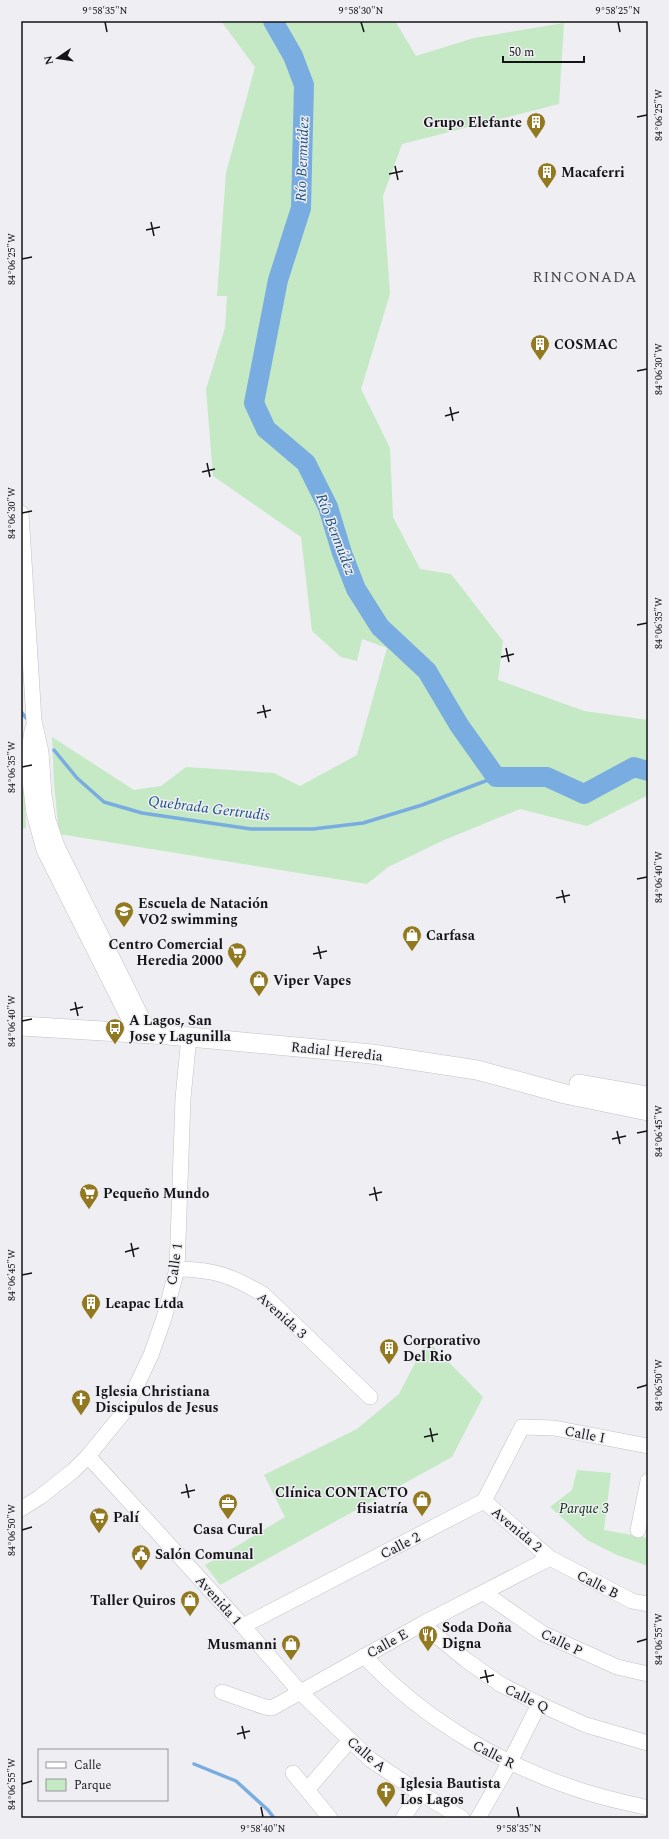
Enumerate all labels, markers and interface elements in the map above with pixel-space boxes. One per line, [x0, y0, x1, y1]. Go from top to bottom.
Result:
text: 9°58'35"N [83, 3, 128, 19]
text: 9°58'30"N [339, 3, 384, 19]
text: 9°58'25"N [596, 3, 641, 19]
north arrow [38, 38, 78, 78]
scale bar [503, 38, 584, 64]
text: 50 m [509, 43, 534, 62]
text: N [39, 54, 58, 66]
text: 84°06'25"W [651, 89, 667, 141]
building icon: Grupo Elefante [525, 111, 547, 139]
place label: Grupo Elefante [423, 112, 522, 133]
water label: Río Bermúdez [290, 116, 315, 202]
building icon: Macaferri [536, 161, 558, 189]
place label: Macaferri [561, 162, 625, 183]
text: 84°06'25"W [4, 233, 20, 285]
district label: RINCONADA [533, 266, 637, 289]
building icon: COSMAC [529, 333, 551, 361]
place label: COSMAC [554, 334, 618, 355]
text: 84°06'30"W [651, 343, 667, 395]
text: 84°06'30"W [4, 487, 20, 539]
water label: Río Bermúdez [309, 490, 362, 578]
text: 84°06'35"W [651, 597, 667, 649]
text: 84°06'35"W [4, 741, 20, 793]
water label: Quebrada Gertrudis [147, 790, 272, 827]
text: 84°06'40"W [651, 851, 667, 903]
place label: Escuela de Natación VO2 swimming [138, 893, 269, 930]
school or university icon: Escuela de Natación VO2 swimming [113, 900, 135, 928]
shop icon: Carfasa [401, 924, 423, 952]
place label: Carfasa [426, 925, 476, 946]
place label: Centro Comercial Heredia 2000 [109, 934, 223, 971]
supermarket icon: Centro Comercial Heredia 2000 [226, 941, 248, 969]
shop icon: Viper Vapes [248, 969, 270, 997]
place label: Viper Vapes [273, 970, 351, 991]
text: 84°06'40"W [4, 995, 20, 1047]
place label: A Lagos, San Jose y Lagunilla [129, 1010, 232, 1047]
bus stop icon: A Lagos, San Jose y Lagunilla [104, 1017, 126, 1045]
street label: Radial Heredia [290, 1036, 384, 1067]
text: 84°06'45"W [651, 1105, 667, 1157]
supermarket icon: Pequeño Mundo [78, 1182, 100, 1210]
place label: Pequeño Mundo [103, 1183, 210, 1204]
street label: Calle 1 [161, 1242, 188, 1287]
text: 84°06'45"W [4, 1249, 20, 1301]
street label: Avenida 3 [252, 1287, 311, 1344]
building icon: Leapac Ltda [80, 1292, 102, 1320]
place label: Leapac Ltda [105, 1293, 185, 1314]
place label: Corporativo Del Rio [403, 1330, 481, 1367]
building icon: Corporativo Del Rio [378, 1337, 400, 1365]
text: 84°06'50"W [651, 1359, 667, 1411]
place label: Iglesia Christiana Discipulos de Jesus [95, 1381, 219, 1418]
church icon: Iglesia Christiana Discipulos de Jesus [70, 1388, 92, 1416]
street label: Calle I [563, 1420, 607, 1449]
place label: Clínica CONTACTO fisiatría [275, 1482, 409, 1519]
shop icon: Clínica CONTACTO fisiatría [411, 1489, 433, 1517]
office icon: Casa Cural [217, 1492, 239, 1520]
park label: Parque 3 [559, 1498, 609, 1519]
street label: Avenida 2 [487, 1502, 547, 1557]
text: 84°06'50"W [4, 1504, 20, 1556]
supermarket icon: Palí [88, 1506, 110, 1534]
place label: Palí [113, 1507, 140, 1528]
place label: Casa Cural [193, 1519, 263, 1540]
street label: Calle 2 [377, 1526, 424, 1564]
public building icon: Salón Comunal [130, 1543, 152, 1571]
place label: Salón Comunal [155, 1544, 254, 1565]
street label: Calle B [573, 1565, 622, 1604]
street label: Avenida 1 [190, 1571, 247, 1630]
shop icon: Taller Quiros [179, 1589, 201, 1617]
place label: Taller Quiros [90, 1590, 176, 1611]
text: 84°06'55"W [651, 1613, 667, 1665]
place label: Soda Doña Digna [442, 1617, 513, 1654]
street label: Calle E [363, 1623, 412, 1663]
street label: Calle P [537, 1623, 586, 1662]
restaurant icon: Soda Doña Digna [417, 1624, 439, 1652]
shop icon: Musmanni [280, 1633, 302, 1661]
place label: Musmanni [207, 1634, 277, 1655]
street label: Calle Q [501, 1679, 553, 1718]
street label: Calle A [342, 1732, 391, 1778]
street label: Calle R [469, 1735, 519, 1774]
legend [38, 1749, 168, 1801]
text: Calle [74, 1756, 102, 1775]
text: 84°06'55"W [4, 1758, 20, 1810]
place label: Iglesia Bautista Los Lagos [400, 1773, 501, 1810]
text: Parque [74, 1776, 111, 1795]
church icon: Iglesia Bautista Los Lagos [375, 1780, 397, 1808]
text: 9°58'40"N [241, 1821, 286, 1837]
text: 9°58'35"N [497, 1821, 542, 1837]

